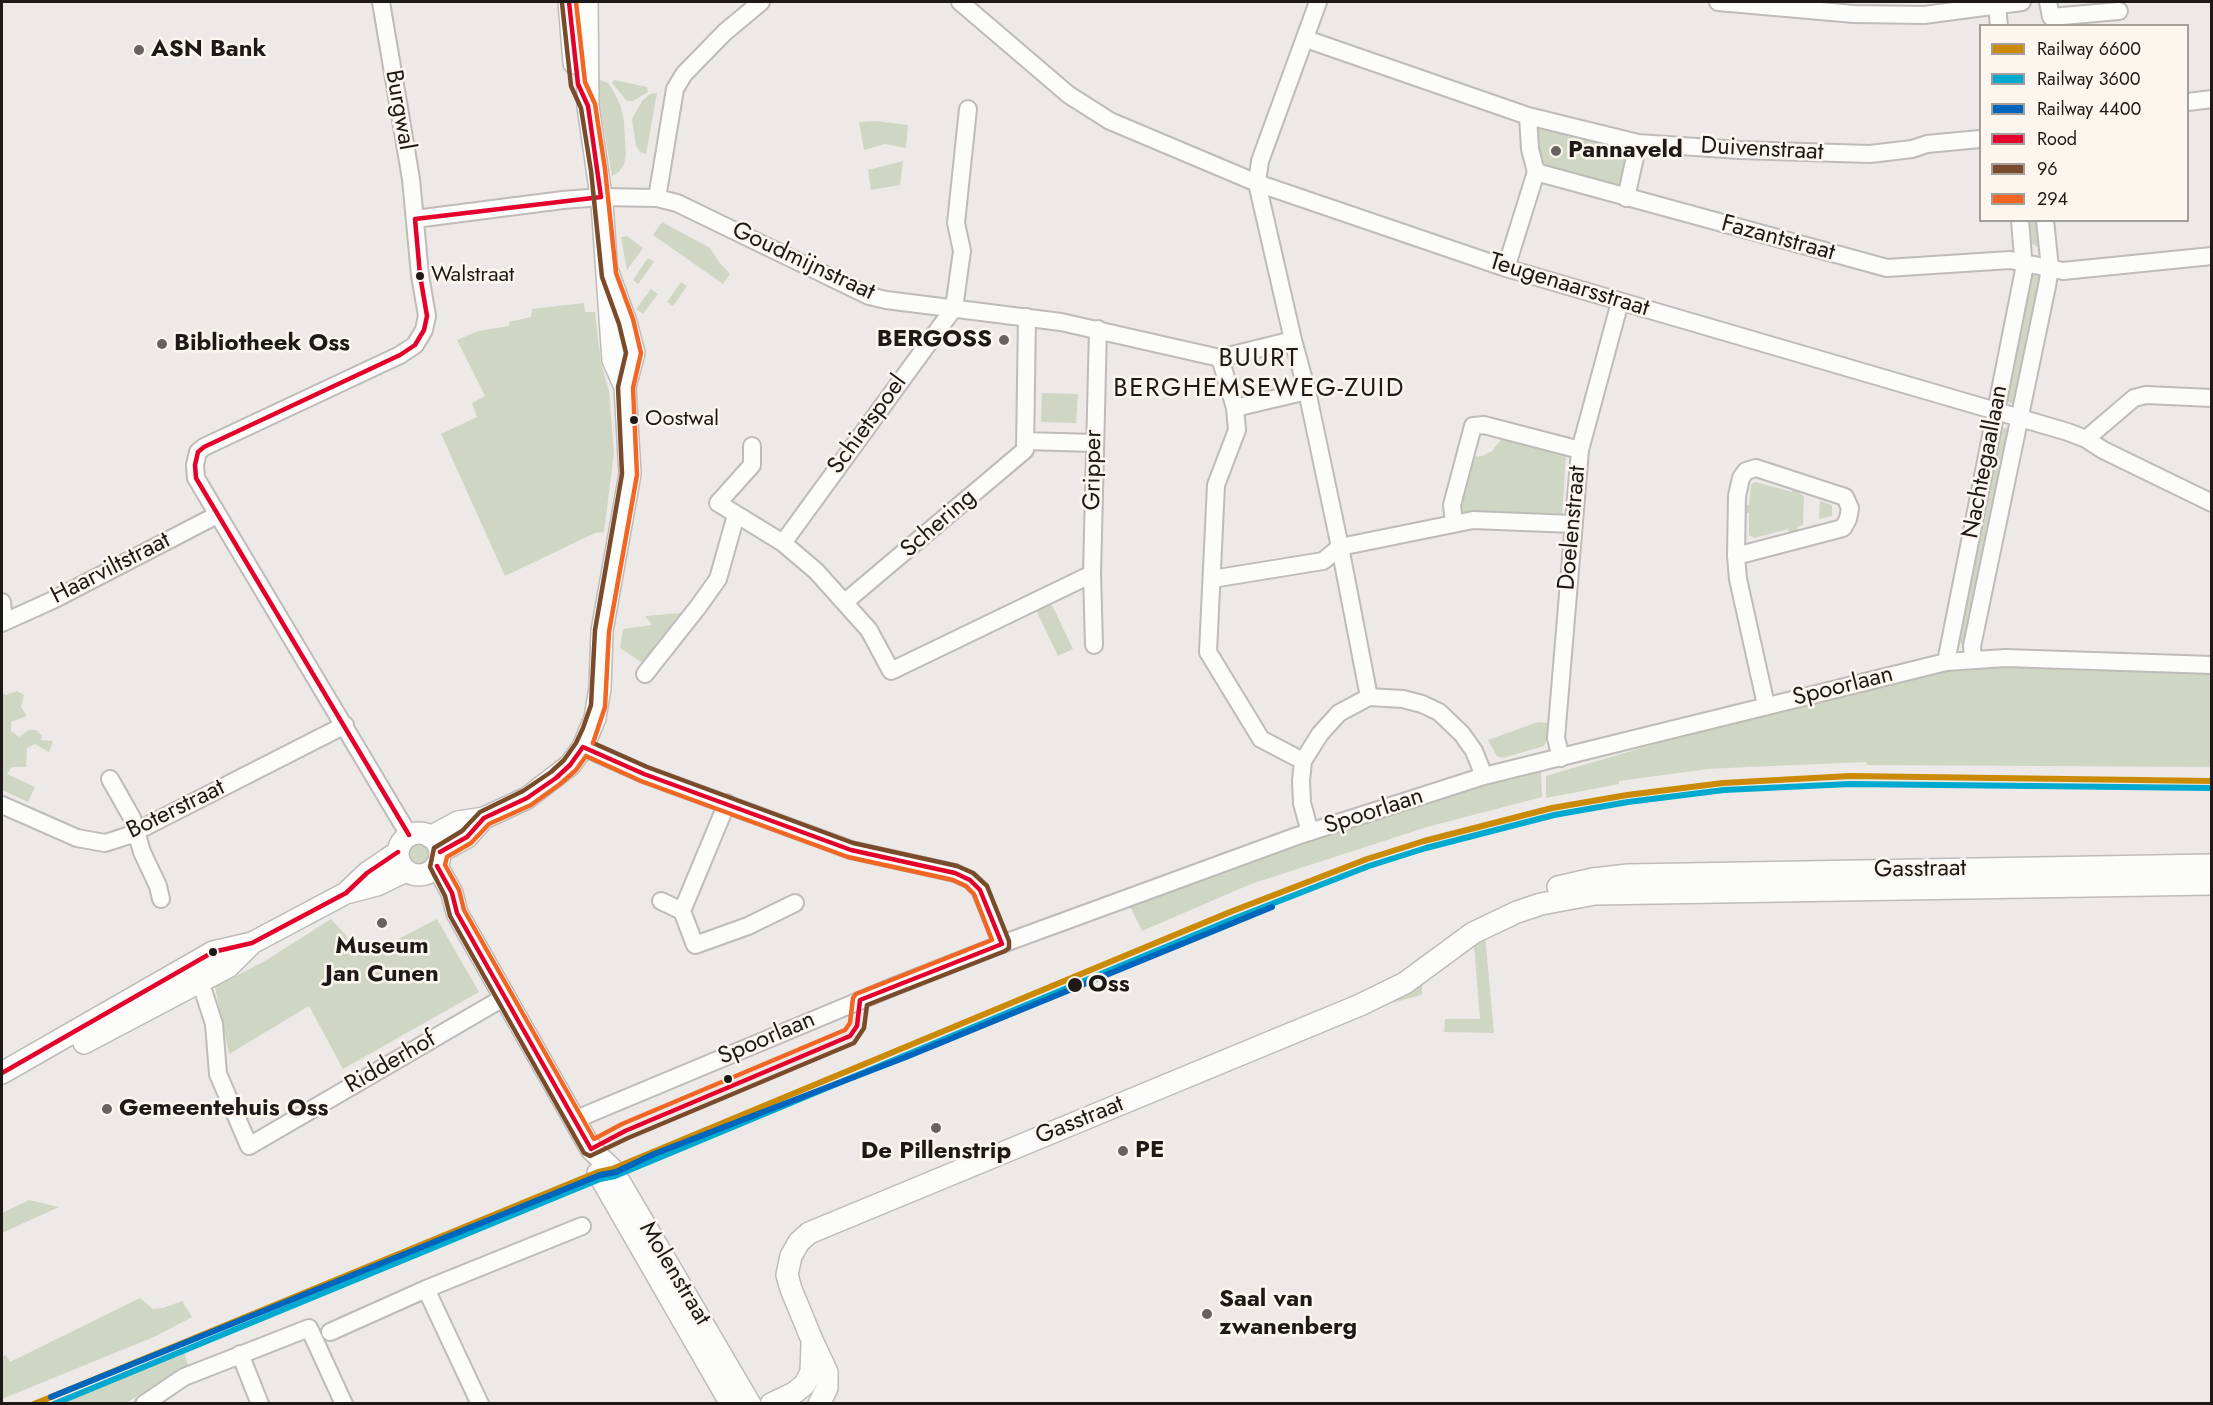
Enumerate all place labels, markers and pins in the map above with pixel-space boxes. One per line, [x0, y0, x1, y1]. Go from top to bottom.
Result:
place label: ASN Bank [151, 36, 266, 64]
marker: ASN Bank [132, 43, 146, 57]
place label: Pannaveld [1568, 137, 1683, 165]
marker: Pannaveld [1549, 144, 1563, 158]
place label: Walstraat [431, 263, 514, 289]
marker: Walstraat [414, 270, 426, 282]
place label: BERGOSS [877, 326, 992, 354]
place label: Bibliotheek Oss [174, 330, 350, 358]
marker: BERGOSS [997, 333, 1011, 347]
marker: Bibliotheek Oss [155, 337, 169, 351]
place label: Oostwal [645, 407, 719, 433]
marker: Oostwal [628, 414, 640, 426]
marker: Museum Jan Cunen [375, 916, 389, 930]
place label: Museum Jan Cunen [325, 933, 439, 989]
unlabelled marker [207, 946, 219, 958]
place label: Oss [1088, 971, 1130, 999]
marker: Oss [1066, 976, 1084, 994]
unlabelled marker [722, 1073, 734, 1085]
place label: Gemeentehuis Oss [119, 1095, 328, 1123]
marker: Gemeentehuis Oss [100, 1102, 114, 1116]
marker: De Pillenstrip [929, 1121, 943, 1135]
place label: PE [1135, 1137, 1164, 1165]
place label: De Pillenstrip [861, 1138, 1011, 1166]
marker: PE [1116, 1144, 1130, 1158]
place label: Saal van zwanenberg [1219, 1286, 1357, 1342]
marker: Saal van zwanenberg [1200, 1307, 1214, 1321]

